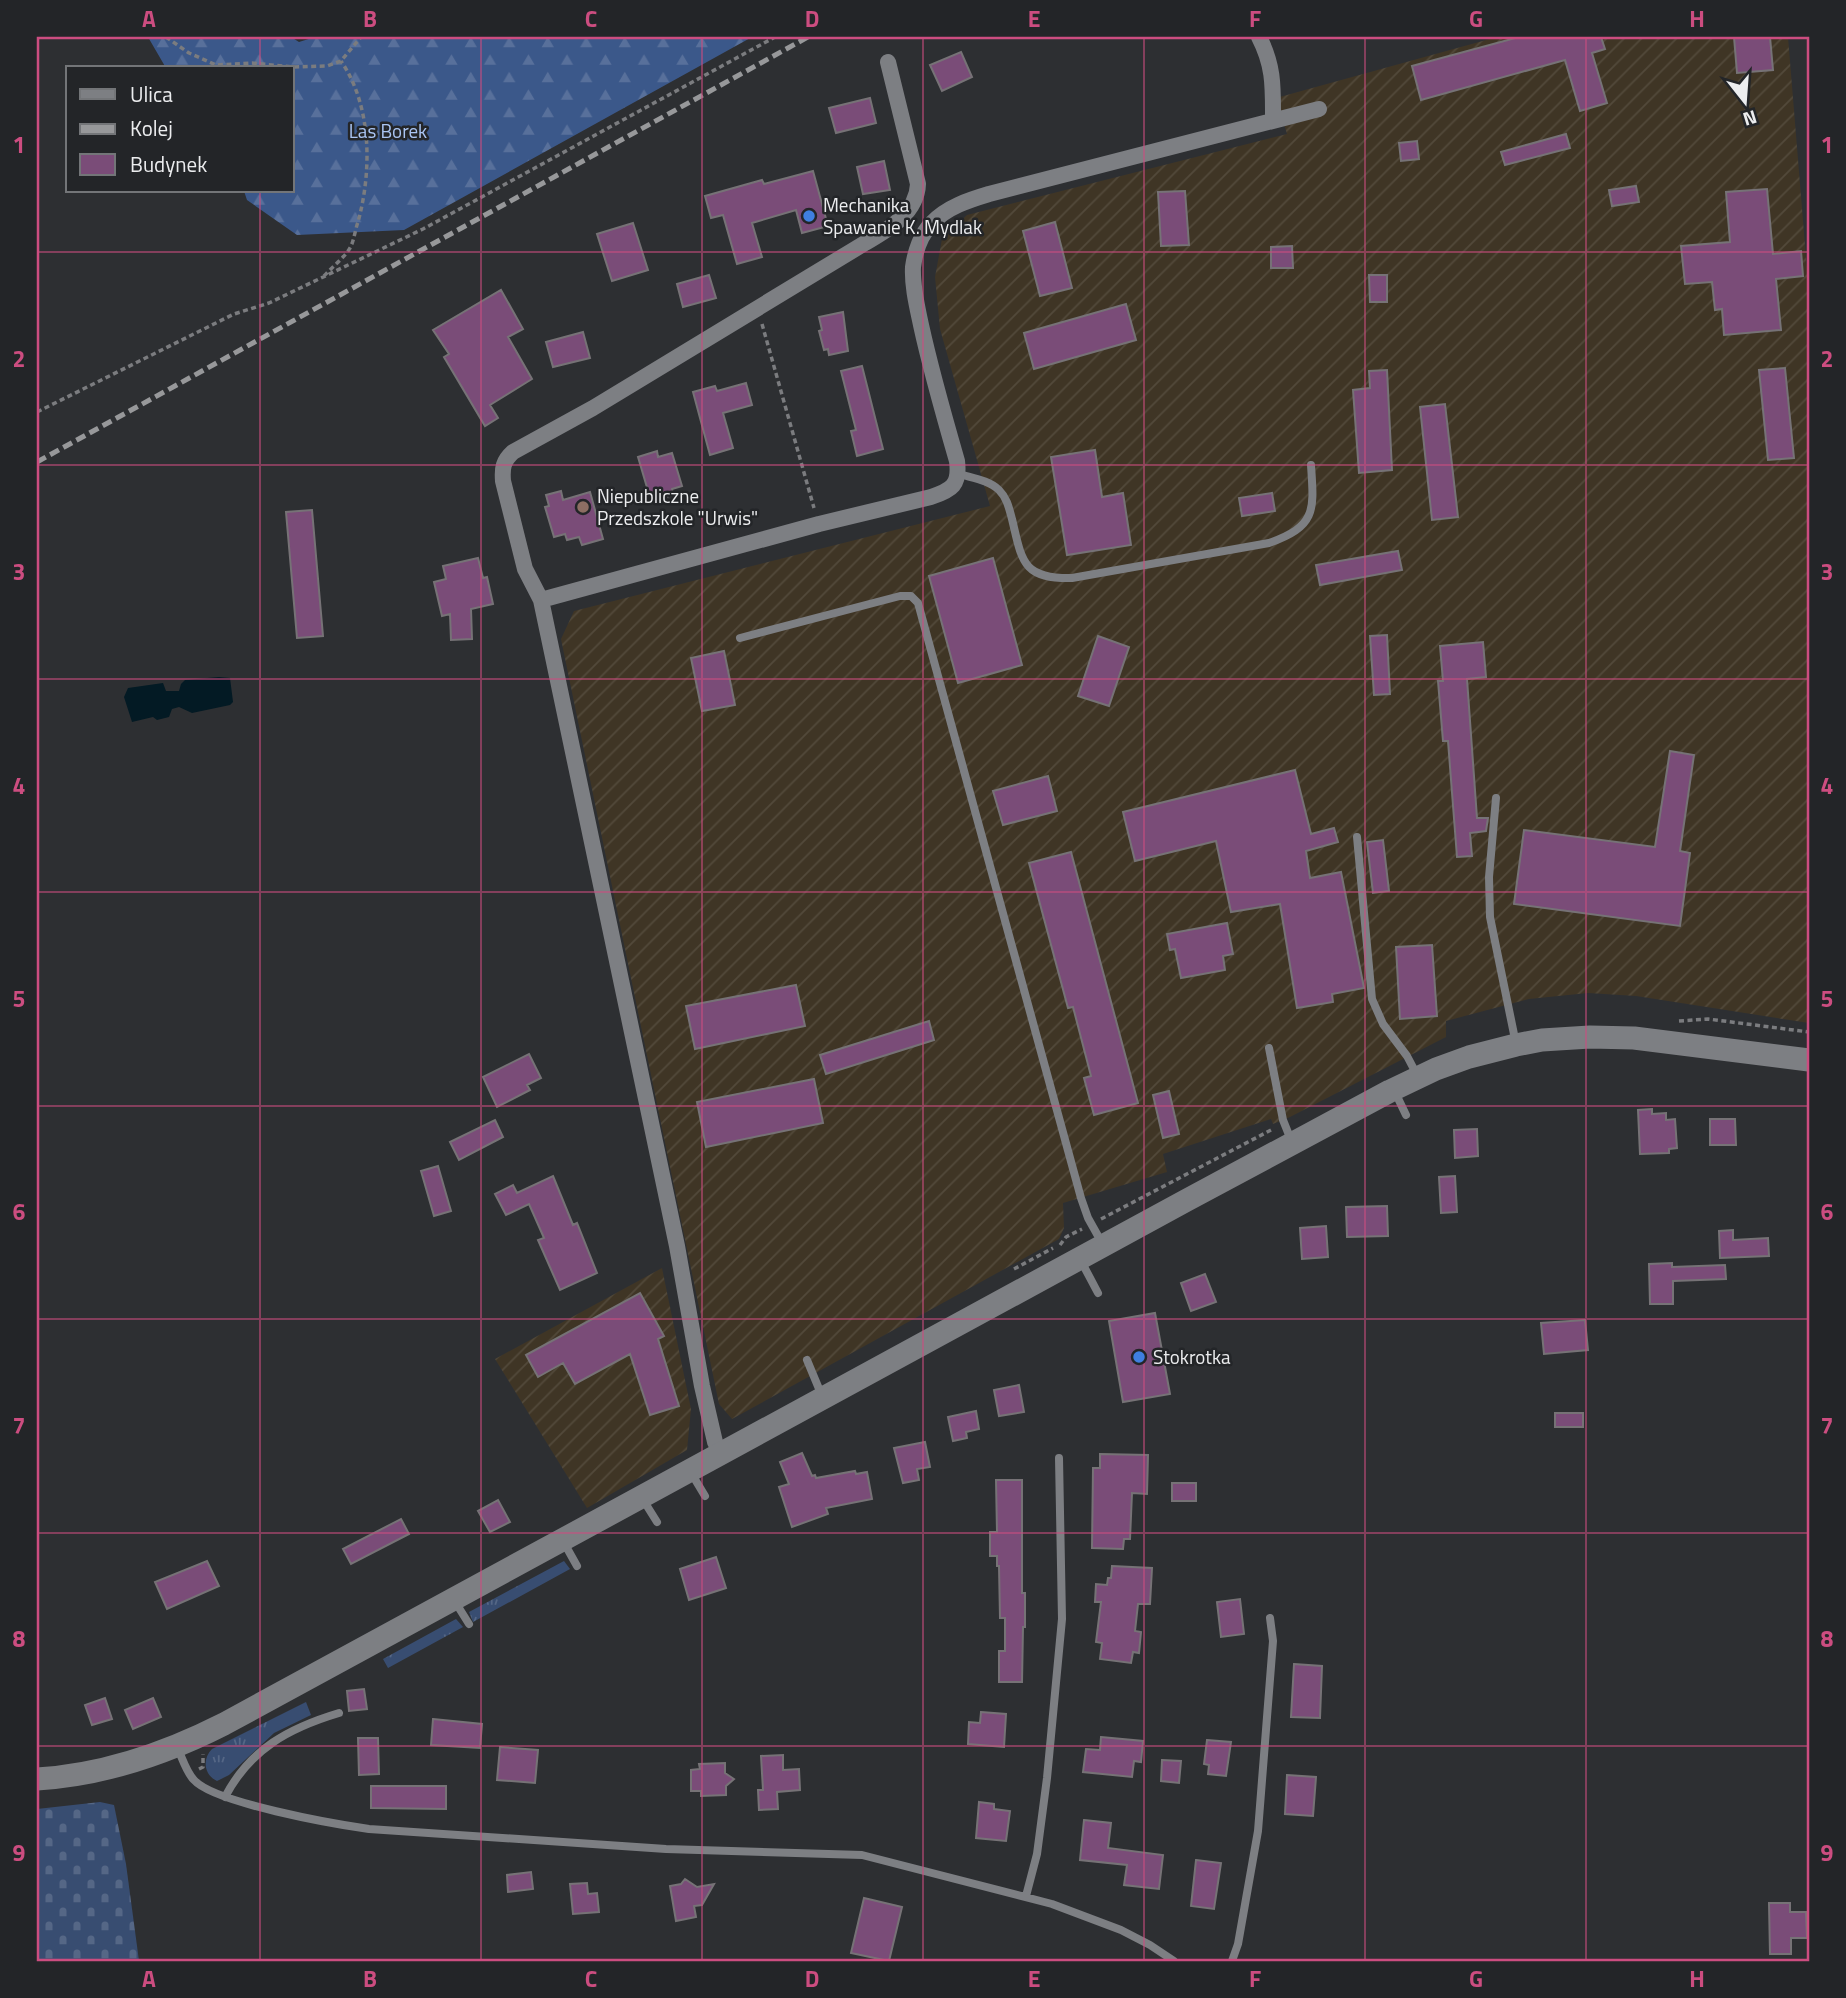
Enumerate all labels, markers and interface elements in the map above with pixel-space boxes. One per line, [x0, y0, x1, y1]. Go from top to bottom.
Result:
text: A [142, 1, 156, 36]
text: B [363, 1, 377, 36]
text: C [585, 1, 597, 36]
text: D [805, 1, 819, 36]
text: E [1028, 1, 1040, 36]
text: F [1249, 1, 1261, 36]
text: G [1469, 1, 1483, 36]
text: H [1689, 1, 1705, 36]
legend [66, 66, 294, 192]
north arrow [1710, 66, 1780, 136]
text: Ulica [130, 78, 173, 110]
text: N [1740, 103, 1761, 135]
text: Kolej [130, 112, 173, 144]
park label: Las Borek [349, 116, 427, 145]
text: 1 [13, 127, 25, 162]
text: 1 [1821, 127, 1833, 162]
text: Budynek [130, 148, 207, 180]
place label: Mechanika Spawanie K. Mydlak [823, 190, 982, 241]
marker: Mechanika Spawanie K. Mydlak [801, 208, 817, 224]
text: 2 [13, 341, 25, 376]
text: 2 [1821, 341, 1833, 376]
place label: Niepubliczne Przedszkole "Urwis" [597, 481, 758, 532]
marker: Niepubliczne Przedszkole "Urwis" [575, 499, 591, 515]
text: 3 [13, 554, 25, 589]
text: 3 [1821, 554, 1833, 589]
text: 4 [13, 768, 25, 803]
text: 4 [1821, 768, 1833, 803]
text: 5 [13, 981, 25, 1016]
text: 5 [1821, 981, 1833, 1016]
text: 6 [13, 1194, 26, 1229]
text: 6 [1821, 1194, 1834, 1229]
place label: Stokrotka [1153, 1342, 1231, 1371]
marker: Stokrotka [1131, 1349, 1147, 1365]
text: 7 [13, 1408, 25, 1443]
text: 7 [1821, 1408, 1833, 1443]
text: 8 [13, 1621, 26, 1656]
text: 8 [1821, 1621, 1834, 1656]
text: 9 [13, 1835, 26, 1870]
text: 9 [1821, 1835, 1834, 1870]
text: A [142, 1961, 156, 1996]
text: B [363, 1961, 377, 1996]
text: C [585, 1961, 597, 1996]
text: D [805, 1961, 819, 1996]
text: E [1028, 1961, 1040, 1996]
text: F [1249, 1961, 1261, 1996]
text: G [1469, 1961, 1483, 1996]
text: H [1689, 1961, 1705, 1996]

